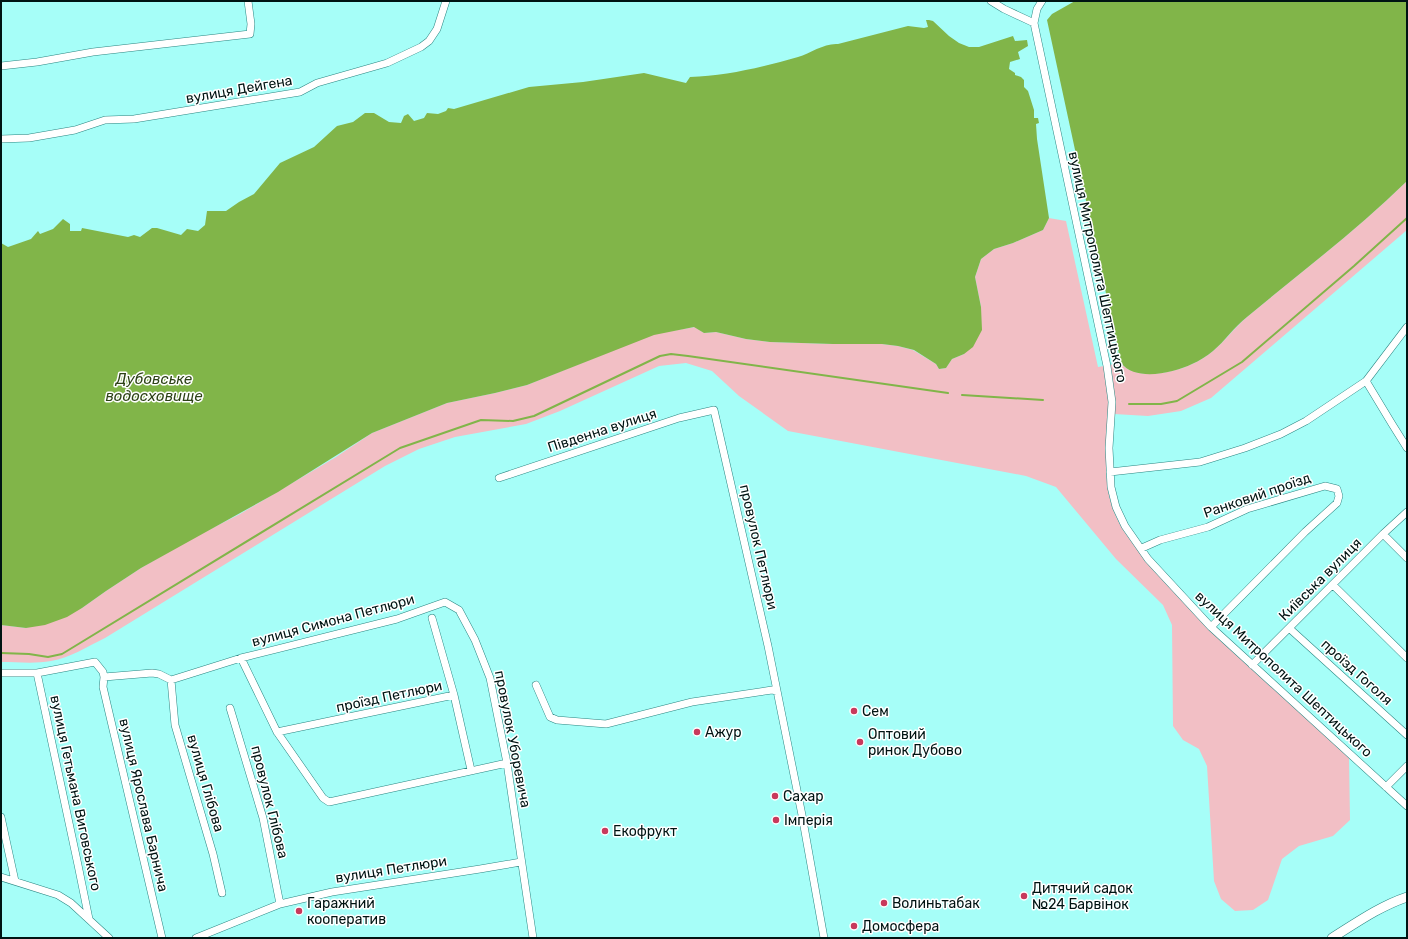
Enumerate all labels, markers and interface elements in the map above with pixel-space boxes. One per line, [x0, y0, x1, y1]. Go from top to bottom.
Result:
street label: вулиця Дейгена [185, 72, 294, 107]
street label: вулиця Митрополита Шептицького [1065, 150, 1130, 384]
water label: Дубовське водосховище [105, 370, 203, 405]
street label: Південна вулиця [545, 405, 659, 456]
street label: Ранковий проїзд [1201, 469, 1313, 522]
street label: провулок Петлюри [736, 483, 781, 611]
street label: Київська вулиця [1275, 534, 1365, 624]
street label: вулиця Митрополита Шептицького [1192, 588, 1376, 761]
street label: вулиця Симона Петлюри [250, 591, 416, 650]
street label: проїзд Гоголя [1317, 636, 1396, 709]
street label: провулок Уборевича [491, 669, 534, 809]
street label: проїзд Петлюри [334, 677, 444, 716]
street label: вулиця Гетьмана Виговського [46, 694, 105, 892]
place label: Сем [862, 703, 889, 720]
marker: Сем [849, 706, 859, 716]
street label: вулиця Ярослава Барнича [115, 717, 172, 893]
place label: Ажур [705, 724, 742, 741]
place label: Оптовий ринок Дубово [868, 726, 962, 759]
marker: Ажур [692, 727, 702, 737]
street label: вулиця Глібова [184, 733, 228, 834]
marker: Оптовий ринок Дубово [855, 737, 865, 747]
street label: провулок Глібова [247, 744, 292, 860]
place label: Сахар [783, 788, 824, 805]
marker: Сахар [770, 791, 780, 801]
place label: Імперія [784, 812, 833, 829]
marker: Імперія [771, 815, 781, 825]
place label: Екофрукт [613, 823, 677, 840]
marker: Екофрукт [600, 826, 610, 836]
street label: вулиця Петлюри [334, 852, 448, 887]
place label: Дитячий садок №24 Барвінок [1032, 880, 1133, 913]
marker: Дитячий садок №24 Барвінок [1019, 891, 1029, 901]
place label: Гаражний кооператив [307, 895, 386, 928]
place label: Волиньтабак [892, 895, 980, 912]
marker: Волиньтабак [879, 898, 889, 908]
marker: Гаражний кооператив [294, 906, 304, 916]
place label: Домосфера [862, 918, 939, 935]
marker: Домосфера [849, 921, 859, 931]

